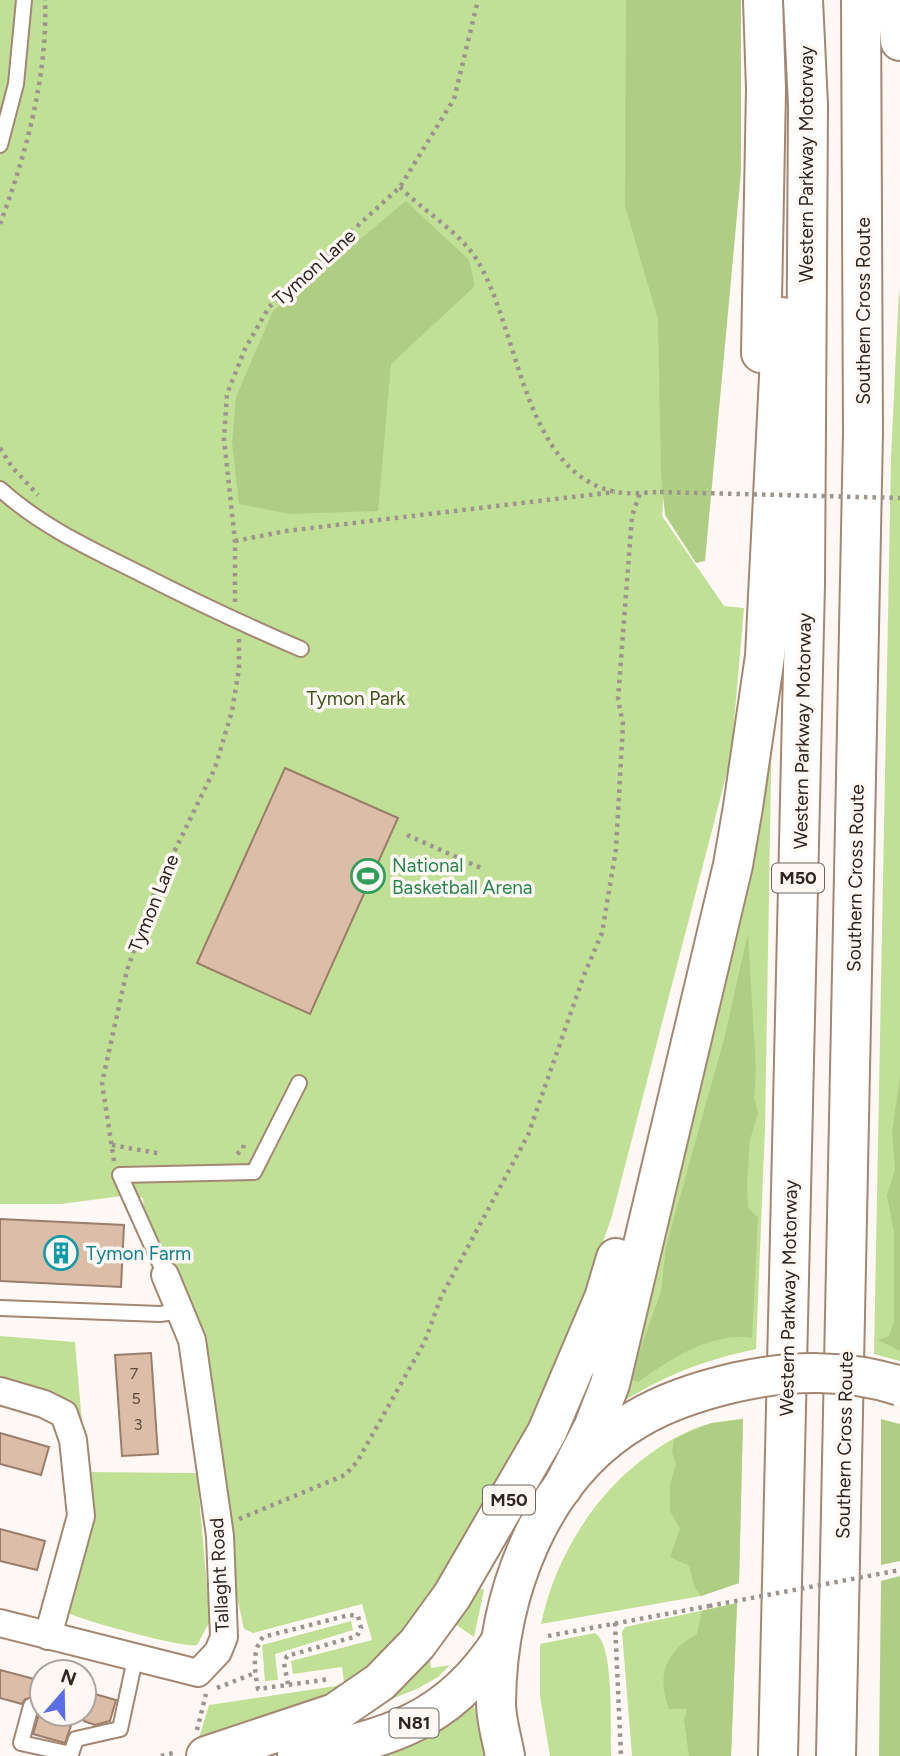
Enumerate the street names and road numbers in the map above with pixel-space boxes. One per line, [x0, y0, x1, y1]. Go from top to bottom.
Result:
street label: Western Parkway Motorway [795, 46, 818, 282]
street label: Southern Cross Route [852, 217, 875, 405]
street label: Tymon Lane [268, 224, 360, 310]
street label: Western Parkway Motorway [789, 612, 816, 850]
street label: Southern Cross Route [842, 784, 869, 972]
street label: Tymon Lane [123, 851, 183, 955]
road number: M50 [772, 864, 824, 892]
street label: Western Parkway Motorway [775, 1179, 802, 1417]
street label: Southern Cross Route [831, 1351, 858, 1539]
road number: M50 [483, 1485, 535, 1514]
street label: Tallaght Road [205, 1517, 234, 1633]
road number: N81 [390, 1708, 438, 1738]

